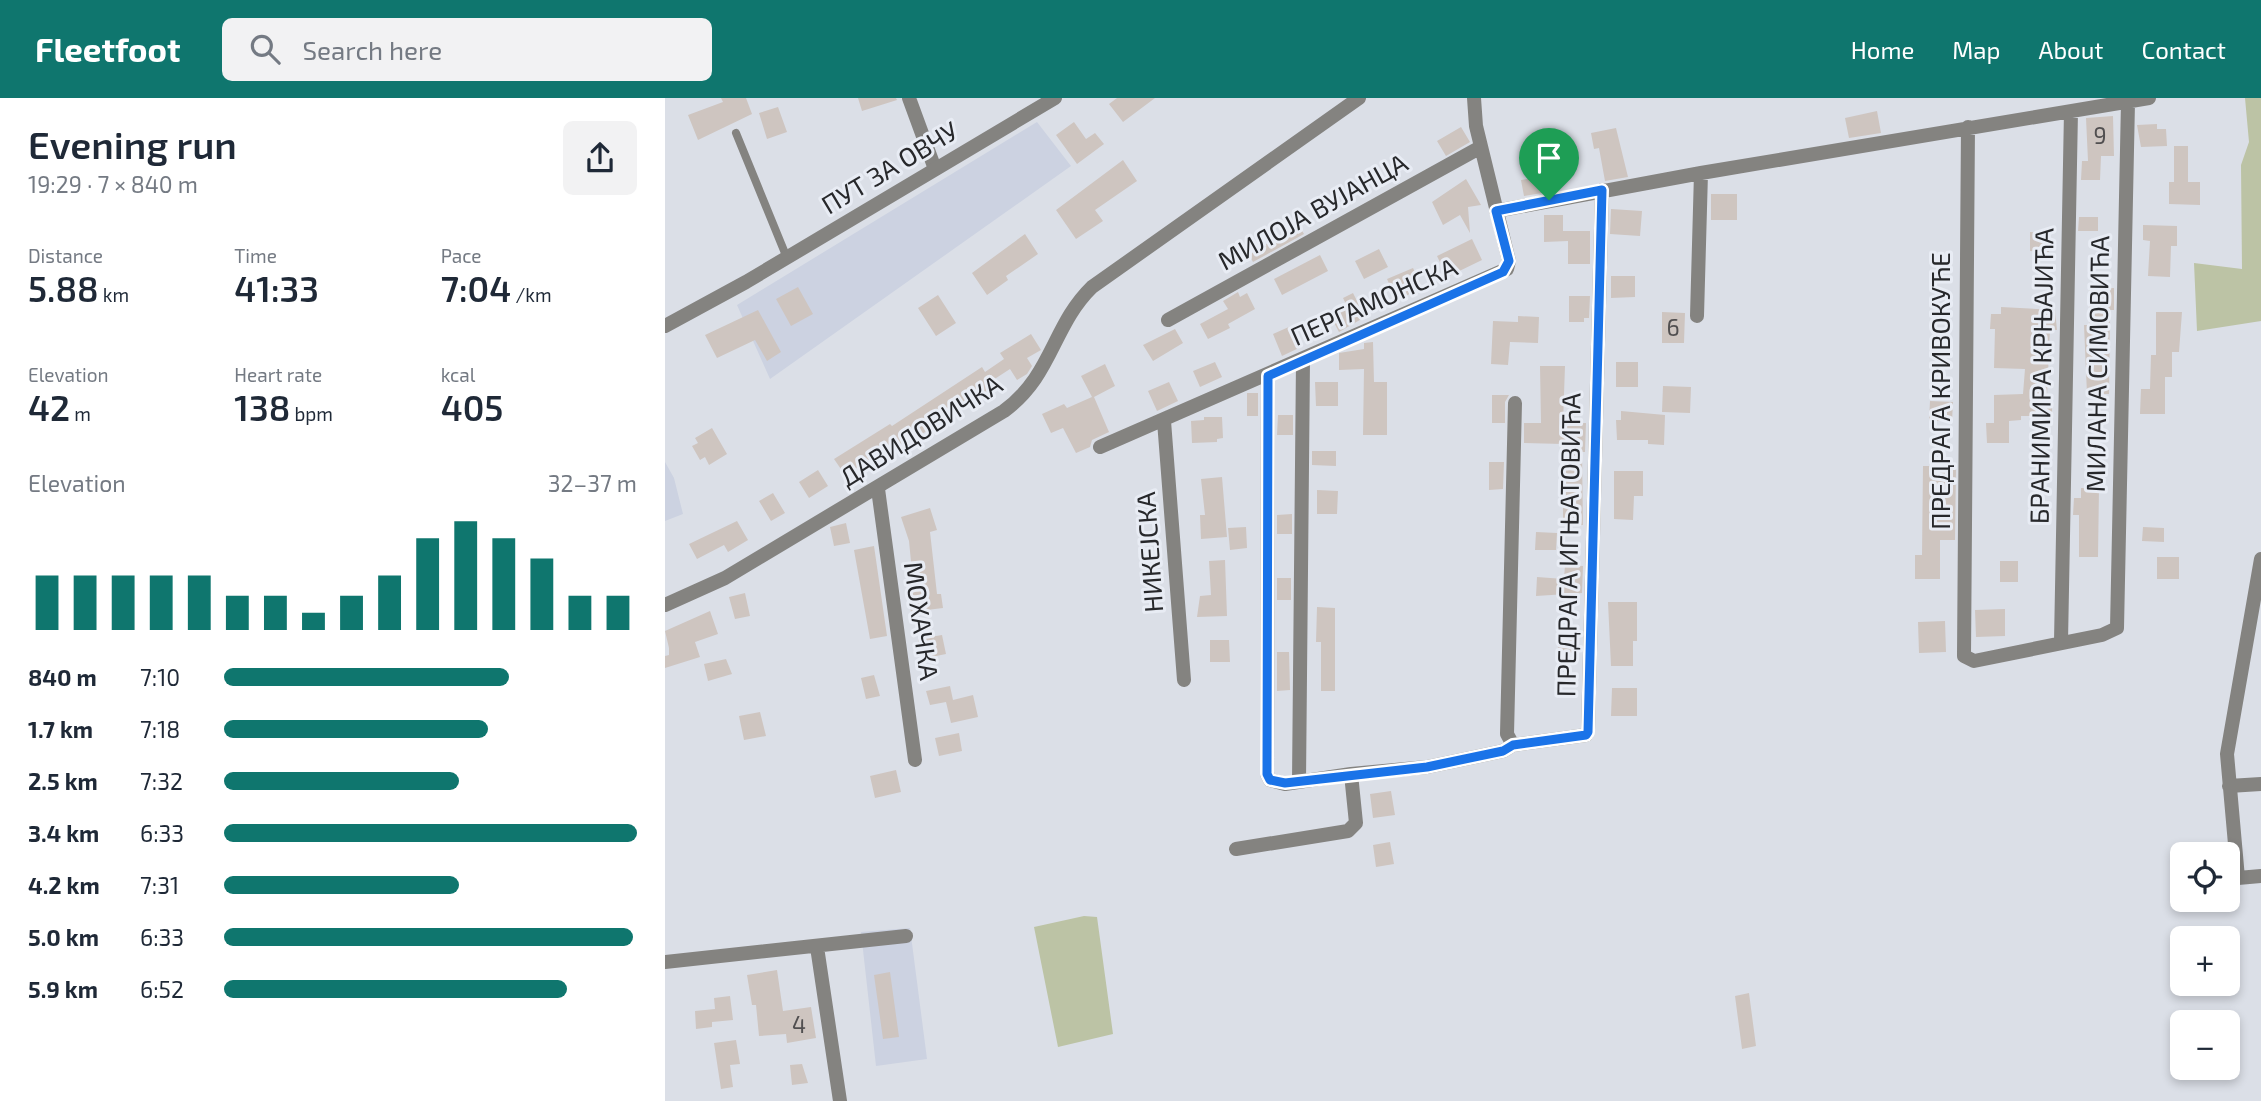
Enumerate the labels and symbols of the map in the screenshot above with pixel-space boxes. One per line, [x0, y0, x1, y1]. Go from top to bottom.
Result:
street label: ПУТ ЗА ОВЧУ [815, 114, 963, 220]
house number: 9 [2093, 121, 2107, 149]
pin [1519, 128, 1579, 200]
street label: МИЛОЈА ВУЈАНЦА [1212, 146, 1412, 276]
street label: БРАНИМИРА КРЊАЈИЋА [2022, 228, 2059, 524]
street label: МИЛАНА СИМОВИЋА [2079, 235, 2114, 493]
street label: ПЕРГАМОНСКА [1285, 250, 1461, 351]
street label: ПРЕДРАГА КРИВОКУЋЕ [1924, 252, 1955, 530]
house number: 6 [1666, 313, 1680, 341]
street label: ДАВИДОВИЧКА [833, 367, 1007, 492]
street label: ПРЕДРАГА ИГЊАТОВИЋА [1549, 393, 1586, 697]
street label: НИКЕЈСКА [1129, 491, 1168, 614]
street label: МОХАЧКА [899, 560, 946, 682]
house number: 4 [792, 1010, 806, 1038]

